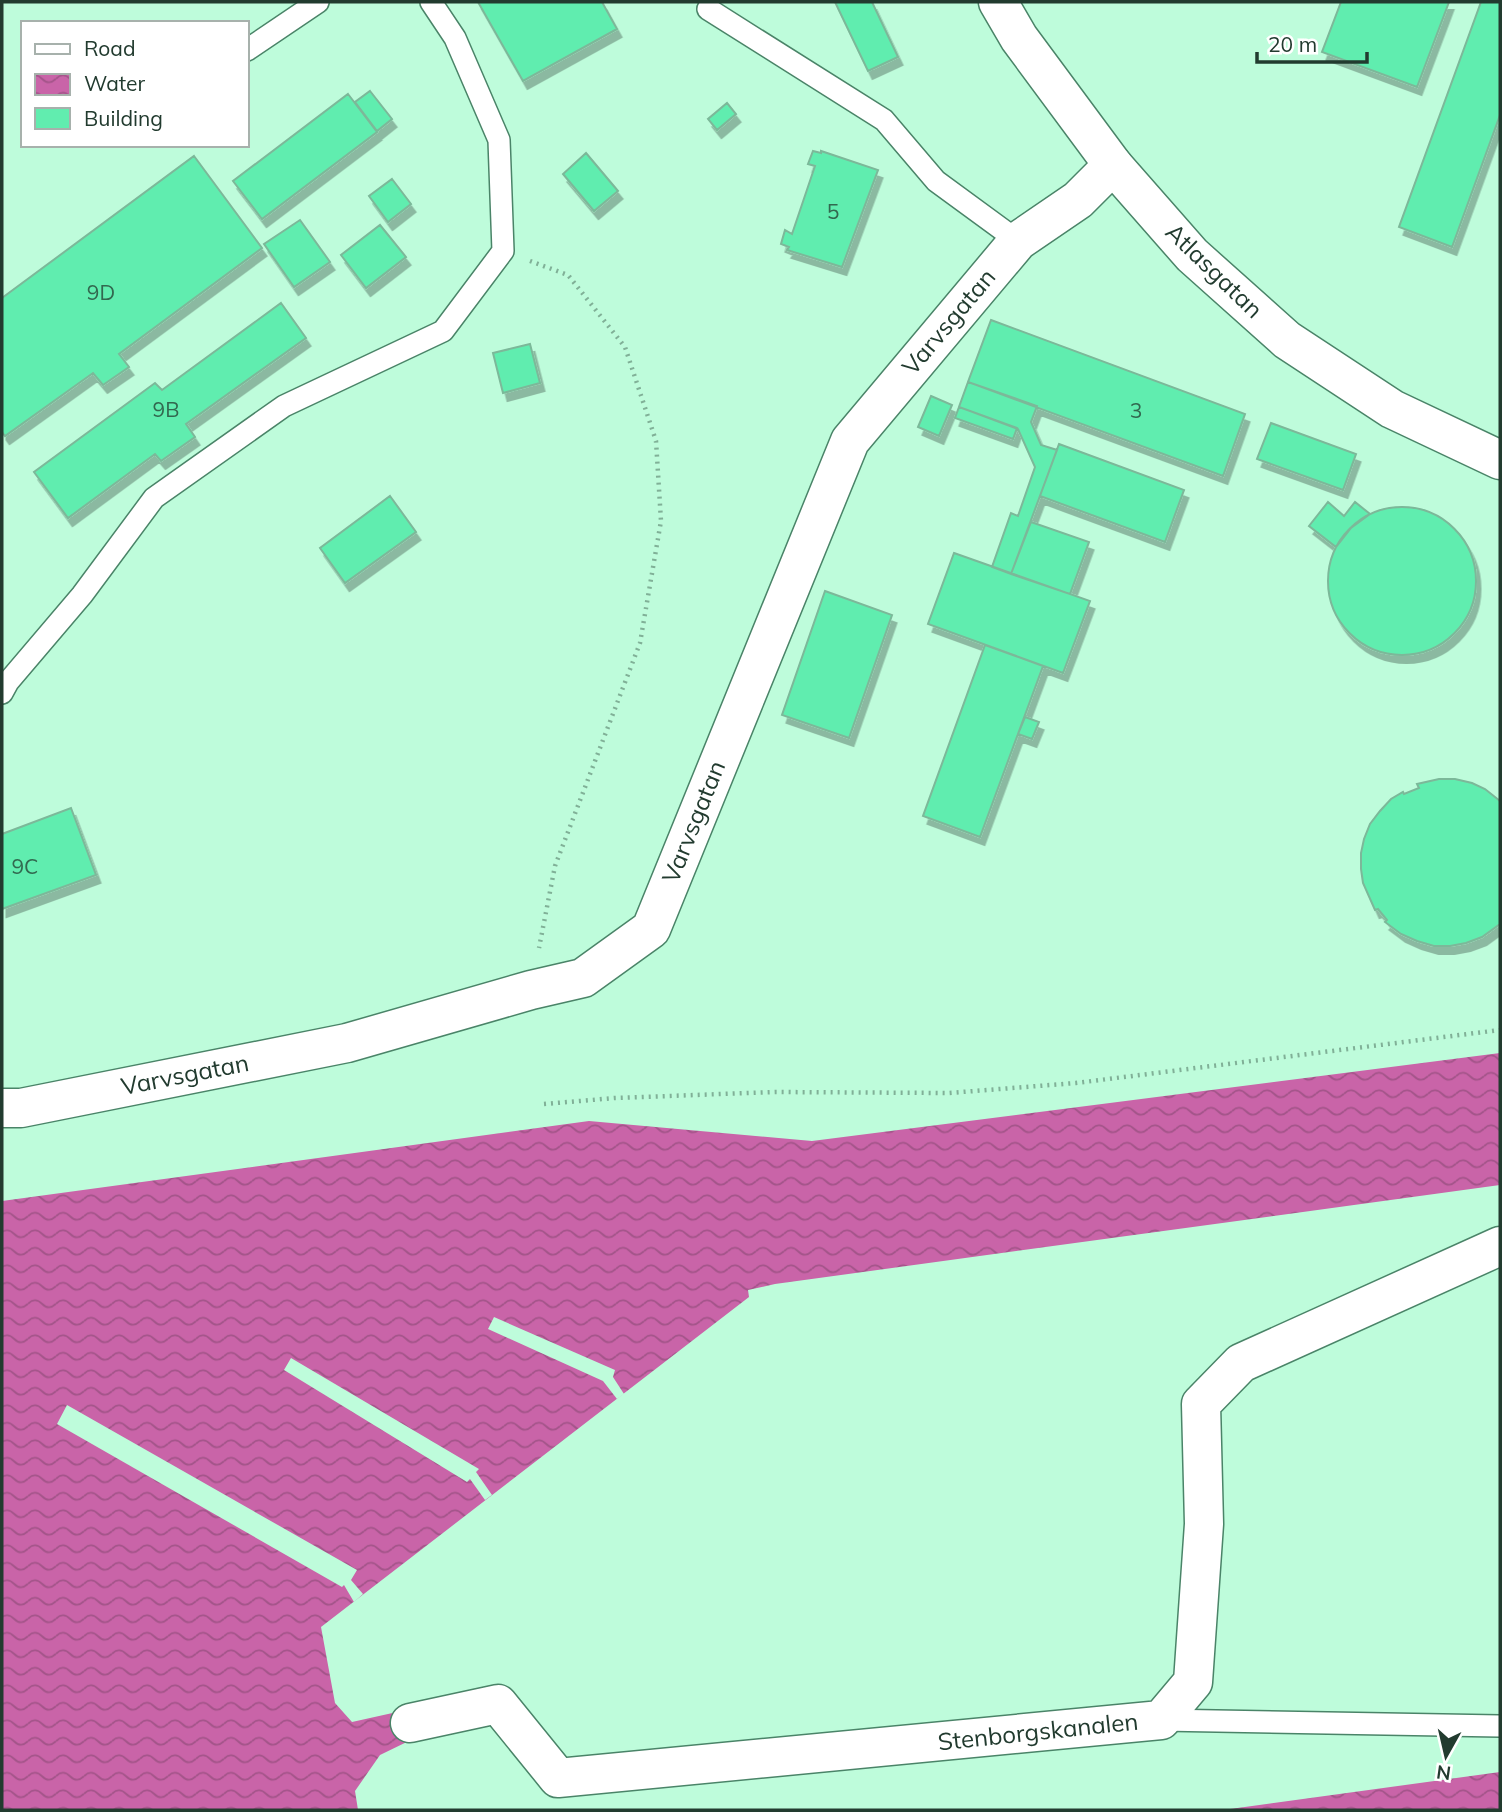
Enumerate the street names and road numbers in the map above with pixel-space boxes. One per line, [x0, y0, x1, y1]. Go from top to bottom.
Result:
street label: Atlasgatan [1160, 217, 1270, 324]
street label: Varvsgatan [895, 262, 1001, 381]
street label: Varvsgatan [655, 756, 731, 887]
street label: Varvsgatan [118, 1047, 251, 1101]
street label: Stenborgskanalen [936, 1706, 1140, 1756]

